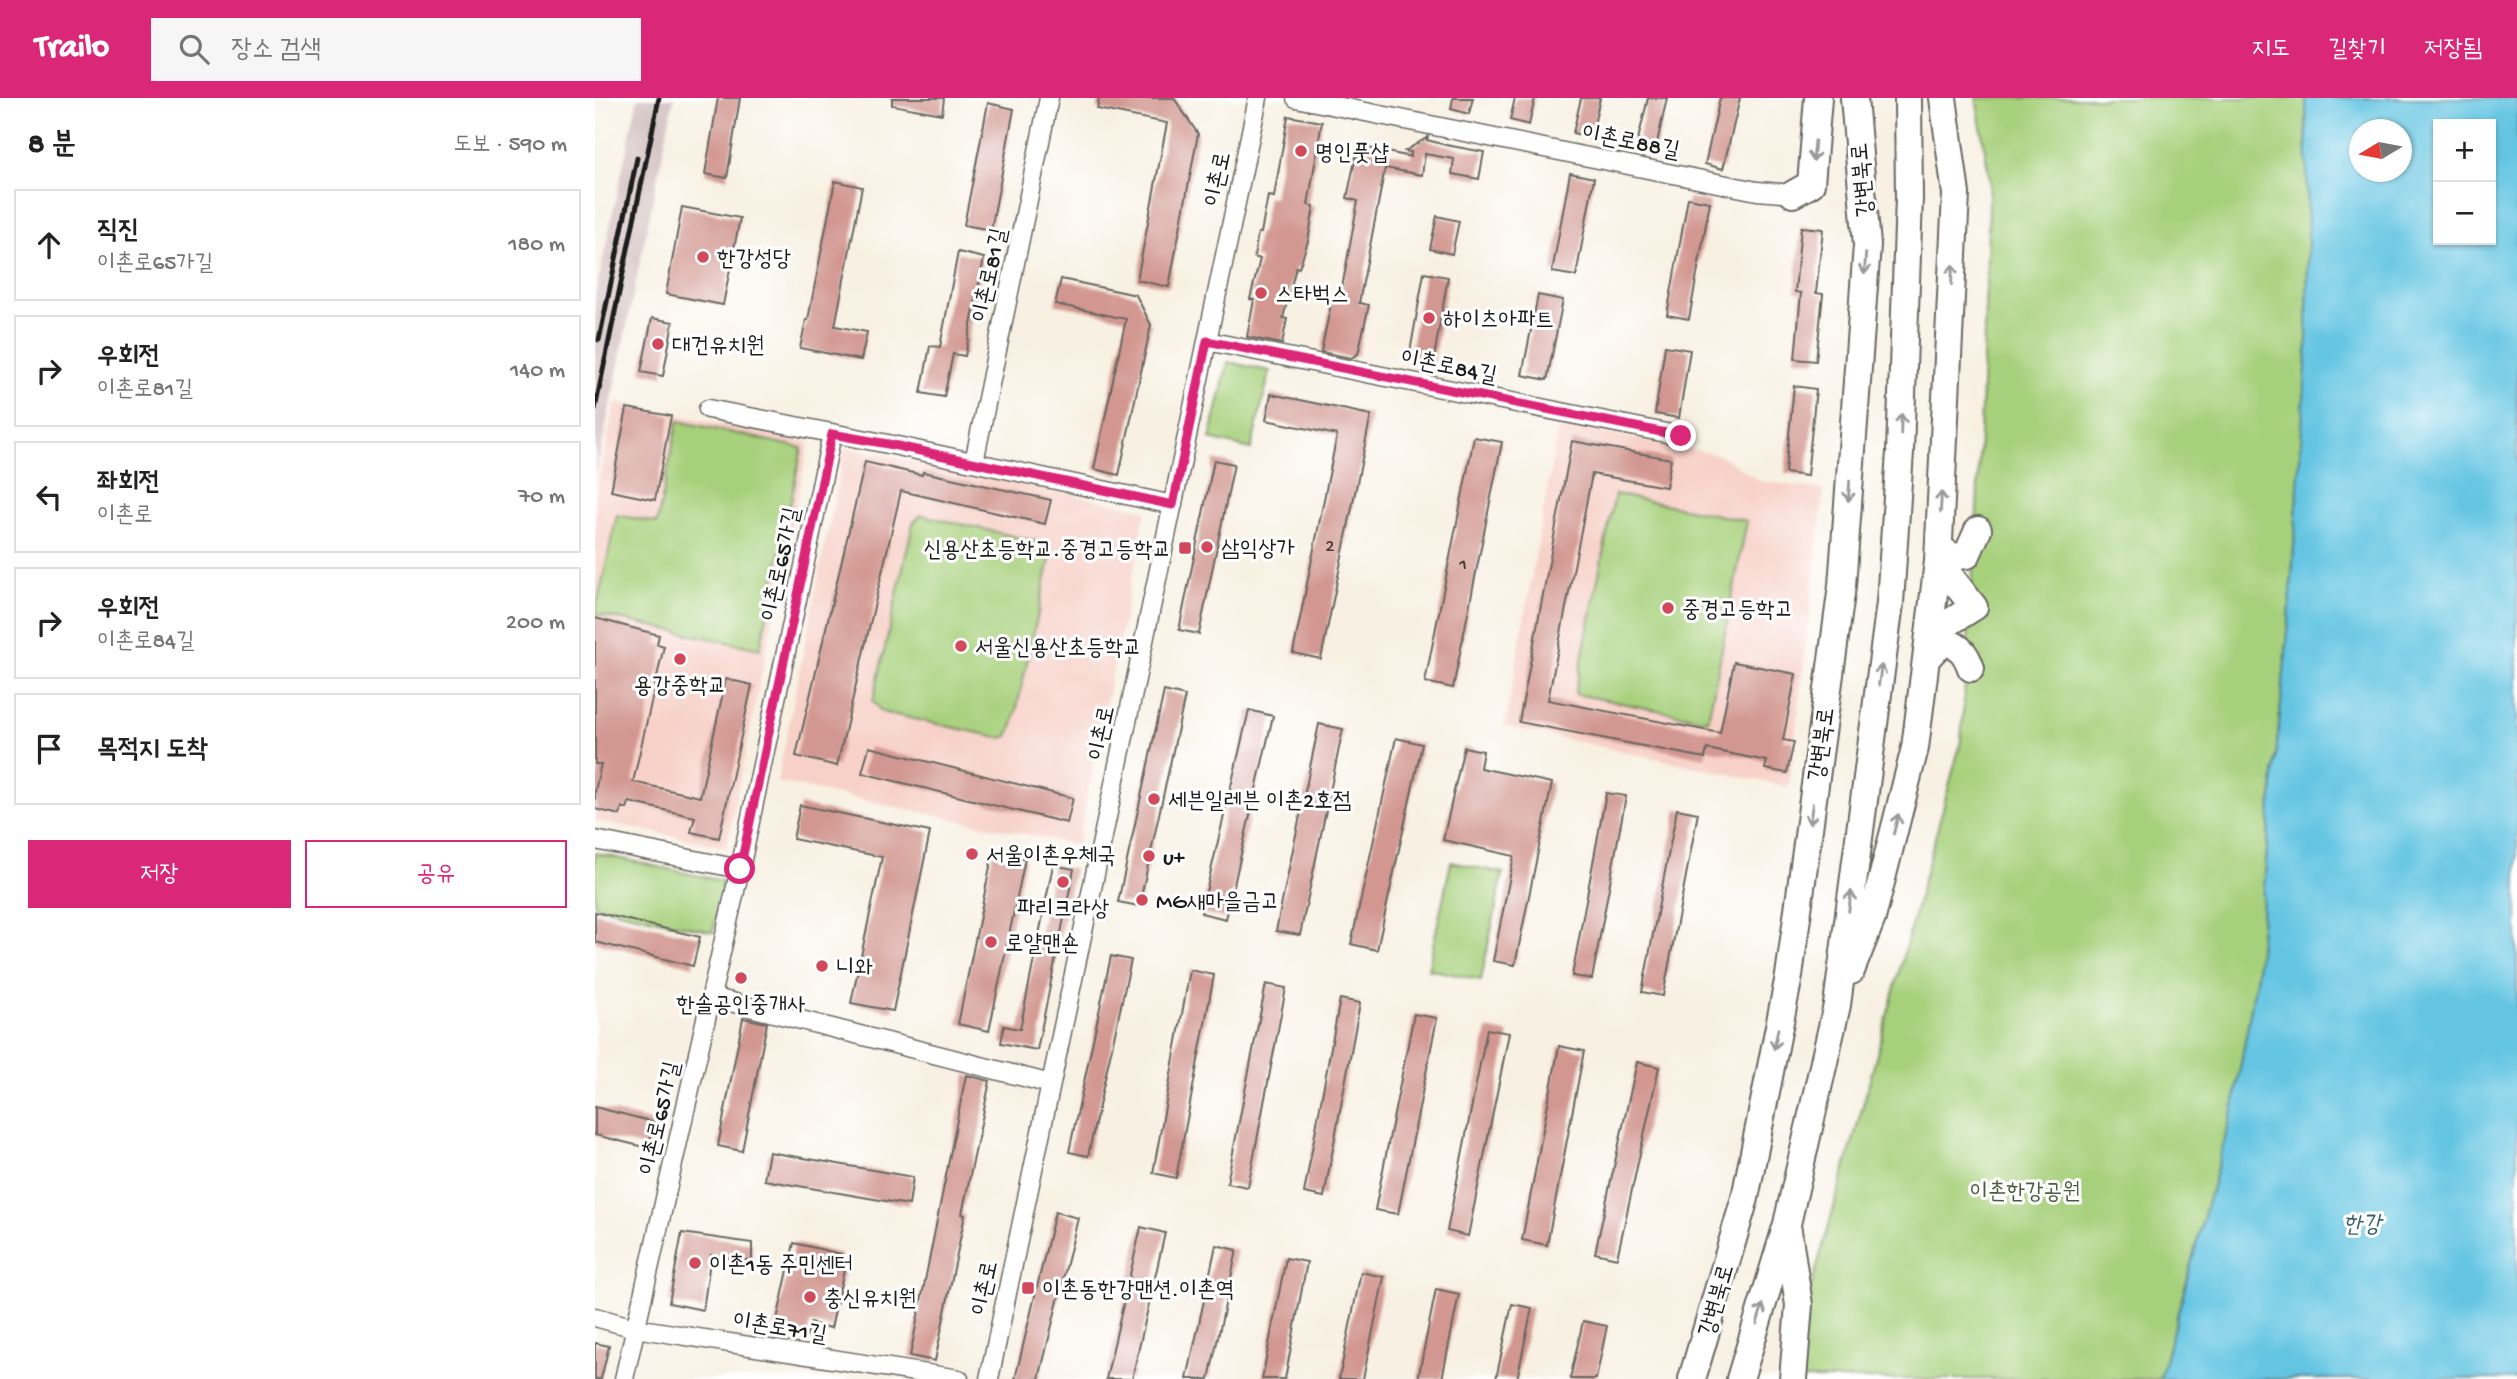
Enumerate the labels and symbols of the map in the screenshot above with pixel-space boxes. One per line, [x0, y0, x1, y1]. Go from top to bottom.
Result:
north arrow [2349, 119, 2412, 182]
street label: 이촌로88길 [1579, 121, 1682, 166]
one-way arrow [1807, 140, 1820, 162]
place label: 명인풋샵 [1315, 141, 1390, 168]
street label: 강변북로 [1848, 142, 1881, 218]
marker: 명인풋샵 [1293, 143, 1309, 159]
street label: 이촌로 [1200, 150, 1238, 210]
street label: 이촌로81길 [968, 226, 1015, 325]
place label: 한강성당 [717, 247, 792, 274]
marker: 한강성당 [695, 249, 711, 265]
one-way arrow [1858, 252, 1871, 274]
one-way arrow [1946, 264, 1959, 287]
place label: 스타벅스 [1275, 283, 1349, 310]
marker: 스타벅스 [1253, 285, 1269, 301]
place label: 하이츠아파트 [1443, 308, 1554, 335]
marker: 하이츠아파트 [1421, 310, 1437, 326]
place label: 대건유치원 [672, 334, 765, 361]
marker: 대건유치원 [650, 336, 666, 352]
street label: 이촌로84길 [1398, 346, 1499, 391]
one-way arrow [1894, 413, 1907, 436]
route end [1665, 420, 1696, 451]
one-way arrow [1842, 479, 1855, 501]
one-way arrow [1935, 491, 1948, 514]
street label: 이촌로65가길 [757, 505, 808, 624]
house number: 2 [1325, 536, 1335, 559]
place label: 삼익상가 [1221, 537, 1295, 564]
place label: 신용산초등학교.중경고등학교 [923, 538, 1171, 565]
marker: 삼익상가 [1199, 539, 1215, 555]
marker: 신용산초등학교.중경고등학교 [1177, 540, 1193, 556]
house number: 1 [1458, 554, 1467, 577]
place label: 중경고등학고 [1682, 598, 1793, 625]
marker: 중경고등학고 [1660, 600, 1676, 616]
place label: 서울신용산초등학교 [975, 636, 1142, 663]
marker: 서울신용산초등학교 [953, 638, 969, 654]
marker: 용강중학교 [672, 651, 688, 667]
one-way arrow [1873, 664, 1886, 687]
place label: 용강중학교 [634, 674, 726, 701]
street label: 이촌로 [1084, 704, 1122, 764]
street label: 강변북로 [1805, 706, 1842, 783]
place label: 세븐일레븐 이촌2호점 [1168, 789, 1351, 816]
marker: 세븐일레븐 이촌2호점 [1146, 791, 1162, 807]
one-way arrow [1804, 802, 1817, 825]
one-way arrow [1890, 813, 1903, 836]
place label: 서울이촌우체국 [986, 844, 1116, 871]
marker: 서울이촌우체국 [964, 846, 980, 862]
place label: u+ [1163, 846, 1185, 873]
marker: u+ [1141, 848, 1157, 864]
route start [724, 853, 755, 884]
marker: 파리크라상 [1055, 874, 1071, 890]
place label: MG새마을금고 [1156, 890, 1279, 917]
one-way arrow [1844, 890, 1857, 912]
marker: MG새마을금고 [1134, 892, 1150, 908]
place label: 파리크라상 [1017, 897, 1110, 924]
place label: 로얄맨숀 [1005, 932, 1079, 959]
marker: 로얄맨숀 [983, 934, 999, 950]
place label: 니와 [836, 956, 873, 983]
marker: 니와 [814, 958, 830, 974]
marker: 한솔공인중개사 [733, 970, 749, 986]
place label: 한솔공인중개사 [676, 992, 806, 1020]
one-way arrow [1769, 1027, 1783, 1050]
street label: 이촌로65가길 [635, 1059, 688, 1178]
park label: 이촌한강공원 [1969, 1180, 2081, 1207]
water label: 한강 [2343, 1212, 2384, 1241]
place label: 이촌1동 주민센터 [709, 1253, 853, 1280]
marker: 이촌1동 주민센터 [687, 1255, 703, 1271]
street label: 이촌로 [967, 1259, 1005, 1319]
street label: 강변북로 [1695, 1262, 1742, 1340]
place label: 이촌동한강맨션.이촌역 [1042, 1278, 1234, 1305]
marker: 이촌동한강맨션.이촌역 [1020, 1280, 1036, 1296]
place label: 충신유치원 [824, 1287, 917, 1314]
marker: 충신유치원 [802, 1289, 818, 1305]
one-way arrow [1754, 1303, 1767, 1325]
street label: 이촌로71길 [730, 1309, 829, 1350]

